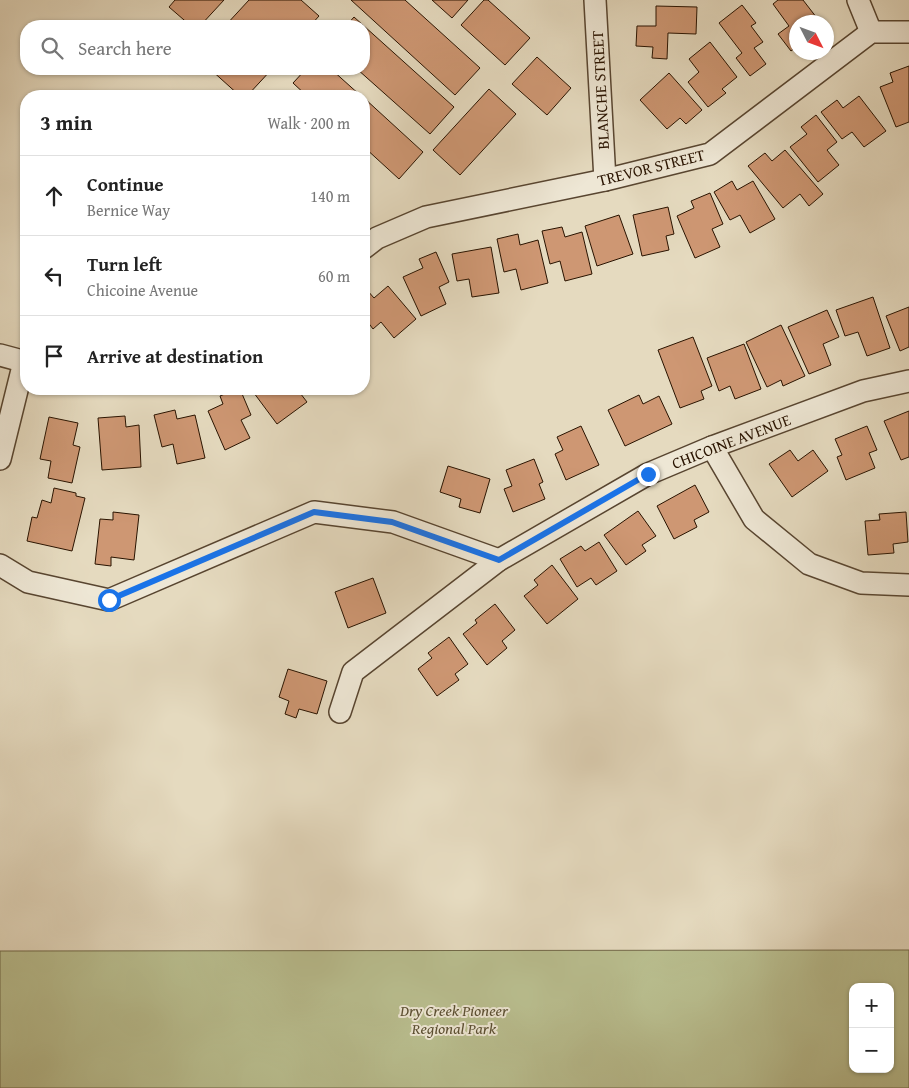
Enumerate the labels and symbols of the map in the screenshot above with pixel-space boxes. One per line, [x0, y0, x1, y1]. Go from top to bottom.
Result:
north arrow [789, 15, 834, 60]
street label: BLANCHE STREET [585, 30, 615, 150]
street label: TREVOR STREET [595, 142, 707, 192]
street label: CHICOINE AVENUE [668, 407, 794, 475]
route end [637, 463, 660, 486]
route start [98, 589, 121, 612]
park label: Dry Creek Pioneer Regional Park [399, 998, 509, 1040]

